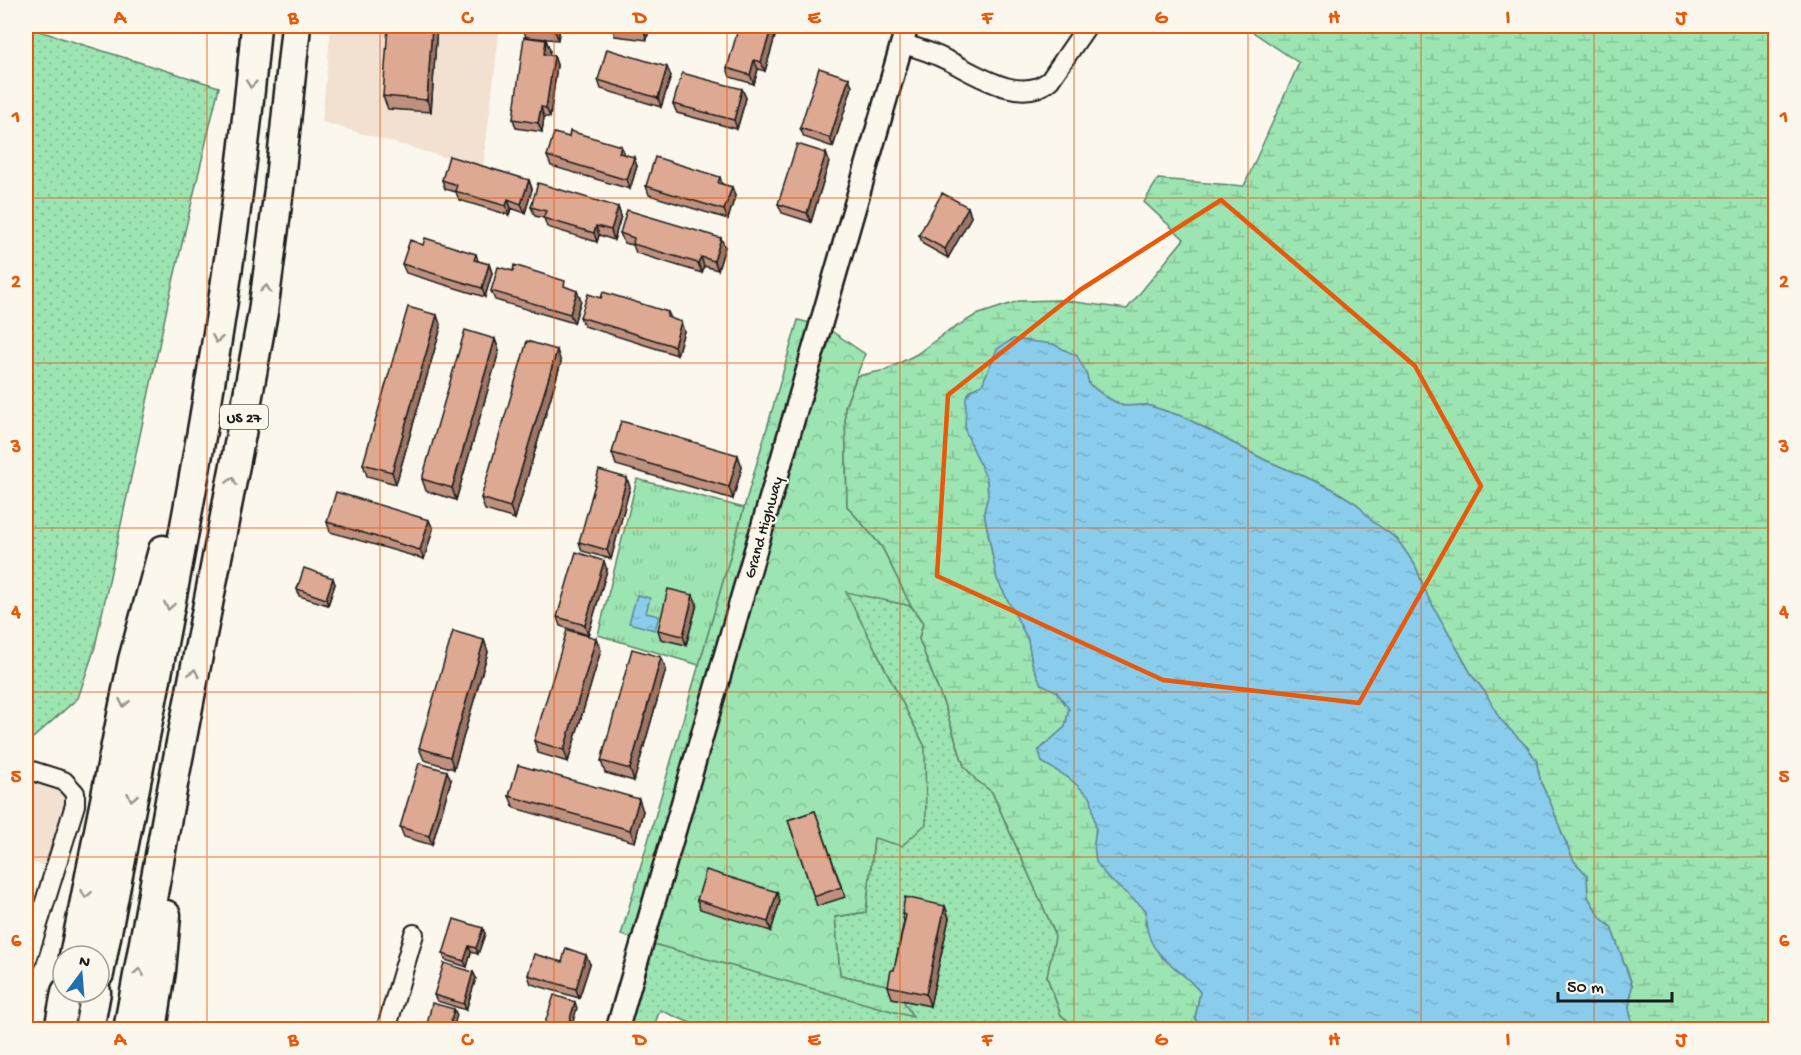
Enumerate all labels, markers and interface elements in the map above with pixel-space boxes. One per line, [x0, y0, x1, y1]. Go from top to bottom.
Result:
text: A [113, 8, 128, 31]
text: B [287, 8, 299, 31]
text: C [461, 8, 475, 31]
text: D [631, 8, 647, 31]
text: E [808, 8, 822, 31]
text: F [981, 8, 994, 31]
text: G [1155, 8, 1169, 31]
text: H [1328, 8, 1340, 31]
text: I [1506, 8, 1511, 31]
text: J [1675, 8, 1688, 31]
one-way arrow [245, 79, 258, 88]
text: 1 [11, 107, 20, 130]
text: 1 [1779, 107, 1788, 130]
text: 2 [11, 272, 21, 295]
text: 2 [1779, 272, 1789, 295]
one-way arrow [259, 285, 271, 294]
one-way arrow [211, 334, 224, 344]
road number: US 27 [220, 405, 268, 429]
text: 3 [10, 437, 21, 460]
text: 3 [1778, 437, 1789, 460]
street label: Grand Highway [742, 475, 789, 581]
one-way arrow [225, 477, 238, 487]
one-way arrow [164, 601, 176, 611]
text: 4 [10, 602, 21, 625]
text: 4 [1778, 602, 1789, 625]
one-way arrow [188, 668, 200, 677]
one-way arrow [118, 698, 131, 708]
text: 5 [11, 767, 22, 790]
text: 5 [1779, 767, 1790, 790]
one-way arrow [126, 792, 139, 802]
one-way arrow [80, 889, 93, 899]
text: 6 [11, 931, 22, 954]
text: 6 [1779, 931, 1790, 954]
north arrow [51, 944, 111, 1004]
text: N [77, 952, 92, 974]
scale bar [1558, 965, 1672, 1003]
one-way arrow [132, 967, 145, 977]
text: 50 m [1567, 978, 1604, 999]
text: A [113, 1030, 128, 1053]
text: B [287, 1030, 299, 1053]
text: C [461, 1030, 475, 1053]
text: D [631, 1030, 647, 1053]
text: E [808, 1030, 822, 1053]
text: F [981, 1030, 994, 1053]
text: G [1155, 1030, 1169, 1053]
text: H [1328, 1030, 1340, 1053]
text: I [1506, 1030, 1511, 1053]
text: J [1675, 1030, 1688, 1053]

